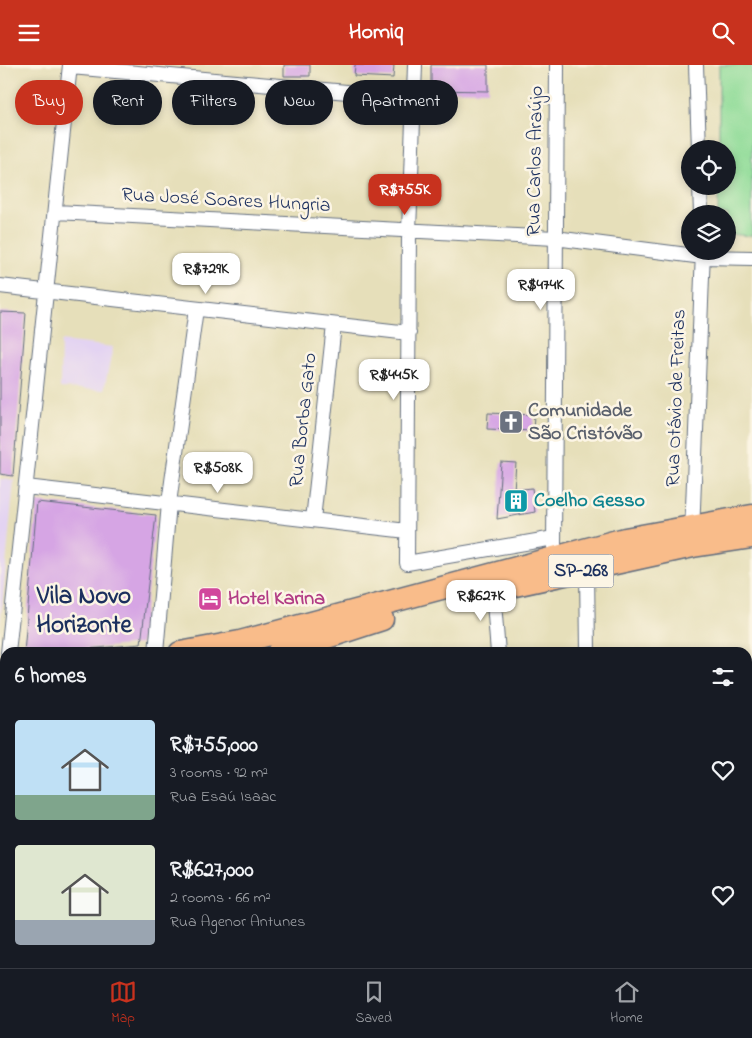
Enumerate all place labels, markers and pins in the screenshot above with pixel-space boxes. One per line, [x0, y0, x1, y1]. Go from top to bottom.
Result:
pin: R$755K [364, 173, 446, 216]
pin: R$729K [165, 253, 247, 295]
pin: R$474K [500, 269, 582, 311]
pin: R$445K [353, 359, 435, 401]
place label: Comunidade São Cristóvão [528, 397, 643, 449]
church icon: Comunidade São Cristóvão [498, 409, 524, 435]
pin: R$508K [177, 451, 259, 494]
place label: Coelho Gesso [534, 487, 645, 516]
building icon: Coelho Gesso [503, 488, 529, 514]
pin: R$627K [440, 579, 522, 622]
place label: Hotel Karina [228, 585, 325, 614]
hotel icon: Hotel Karina [197, 586, 223, 612]

